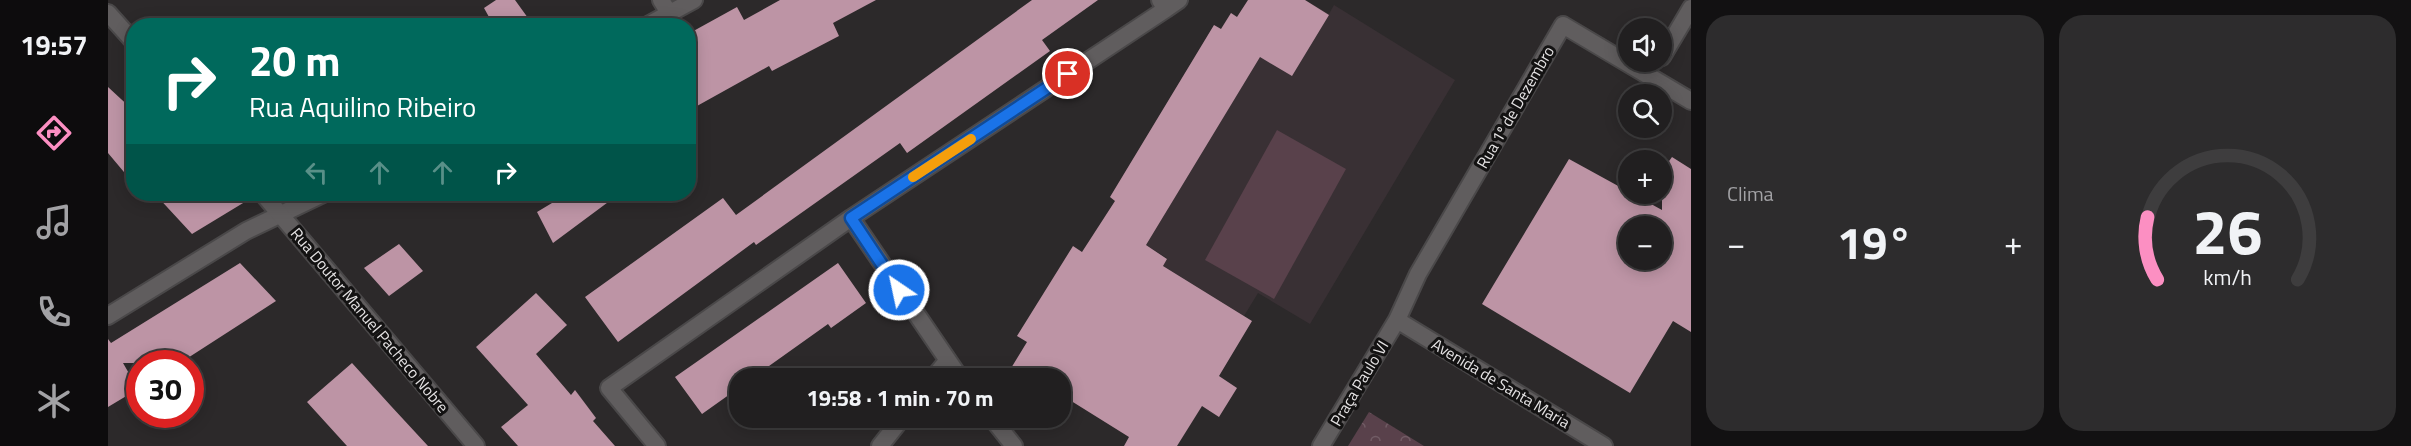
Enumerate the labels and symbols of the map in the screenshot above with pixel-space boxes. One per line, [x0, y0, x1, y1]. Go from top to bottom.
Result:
street label: Rua 1º de Dezembro [1470, 41, 1560, 173]
pin [1042, 48, 1093, 99]
street label: Rua Doutor Manuel Pacheco Nobre [285, 222, 455, 418]
position arrow [867, 258, 931, 322]
street label: Avenida de Santa Maria [1427, 332, 1575, 434]
street label: Praça Paulo VI [1324, 336, 1394, 430]
speed limit sign: 30 [126, 350, 204, 428]

